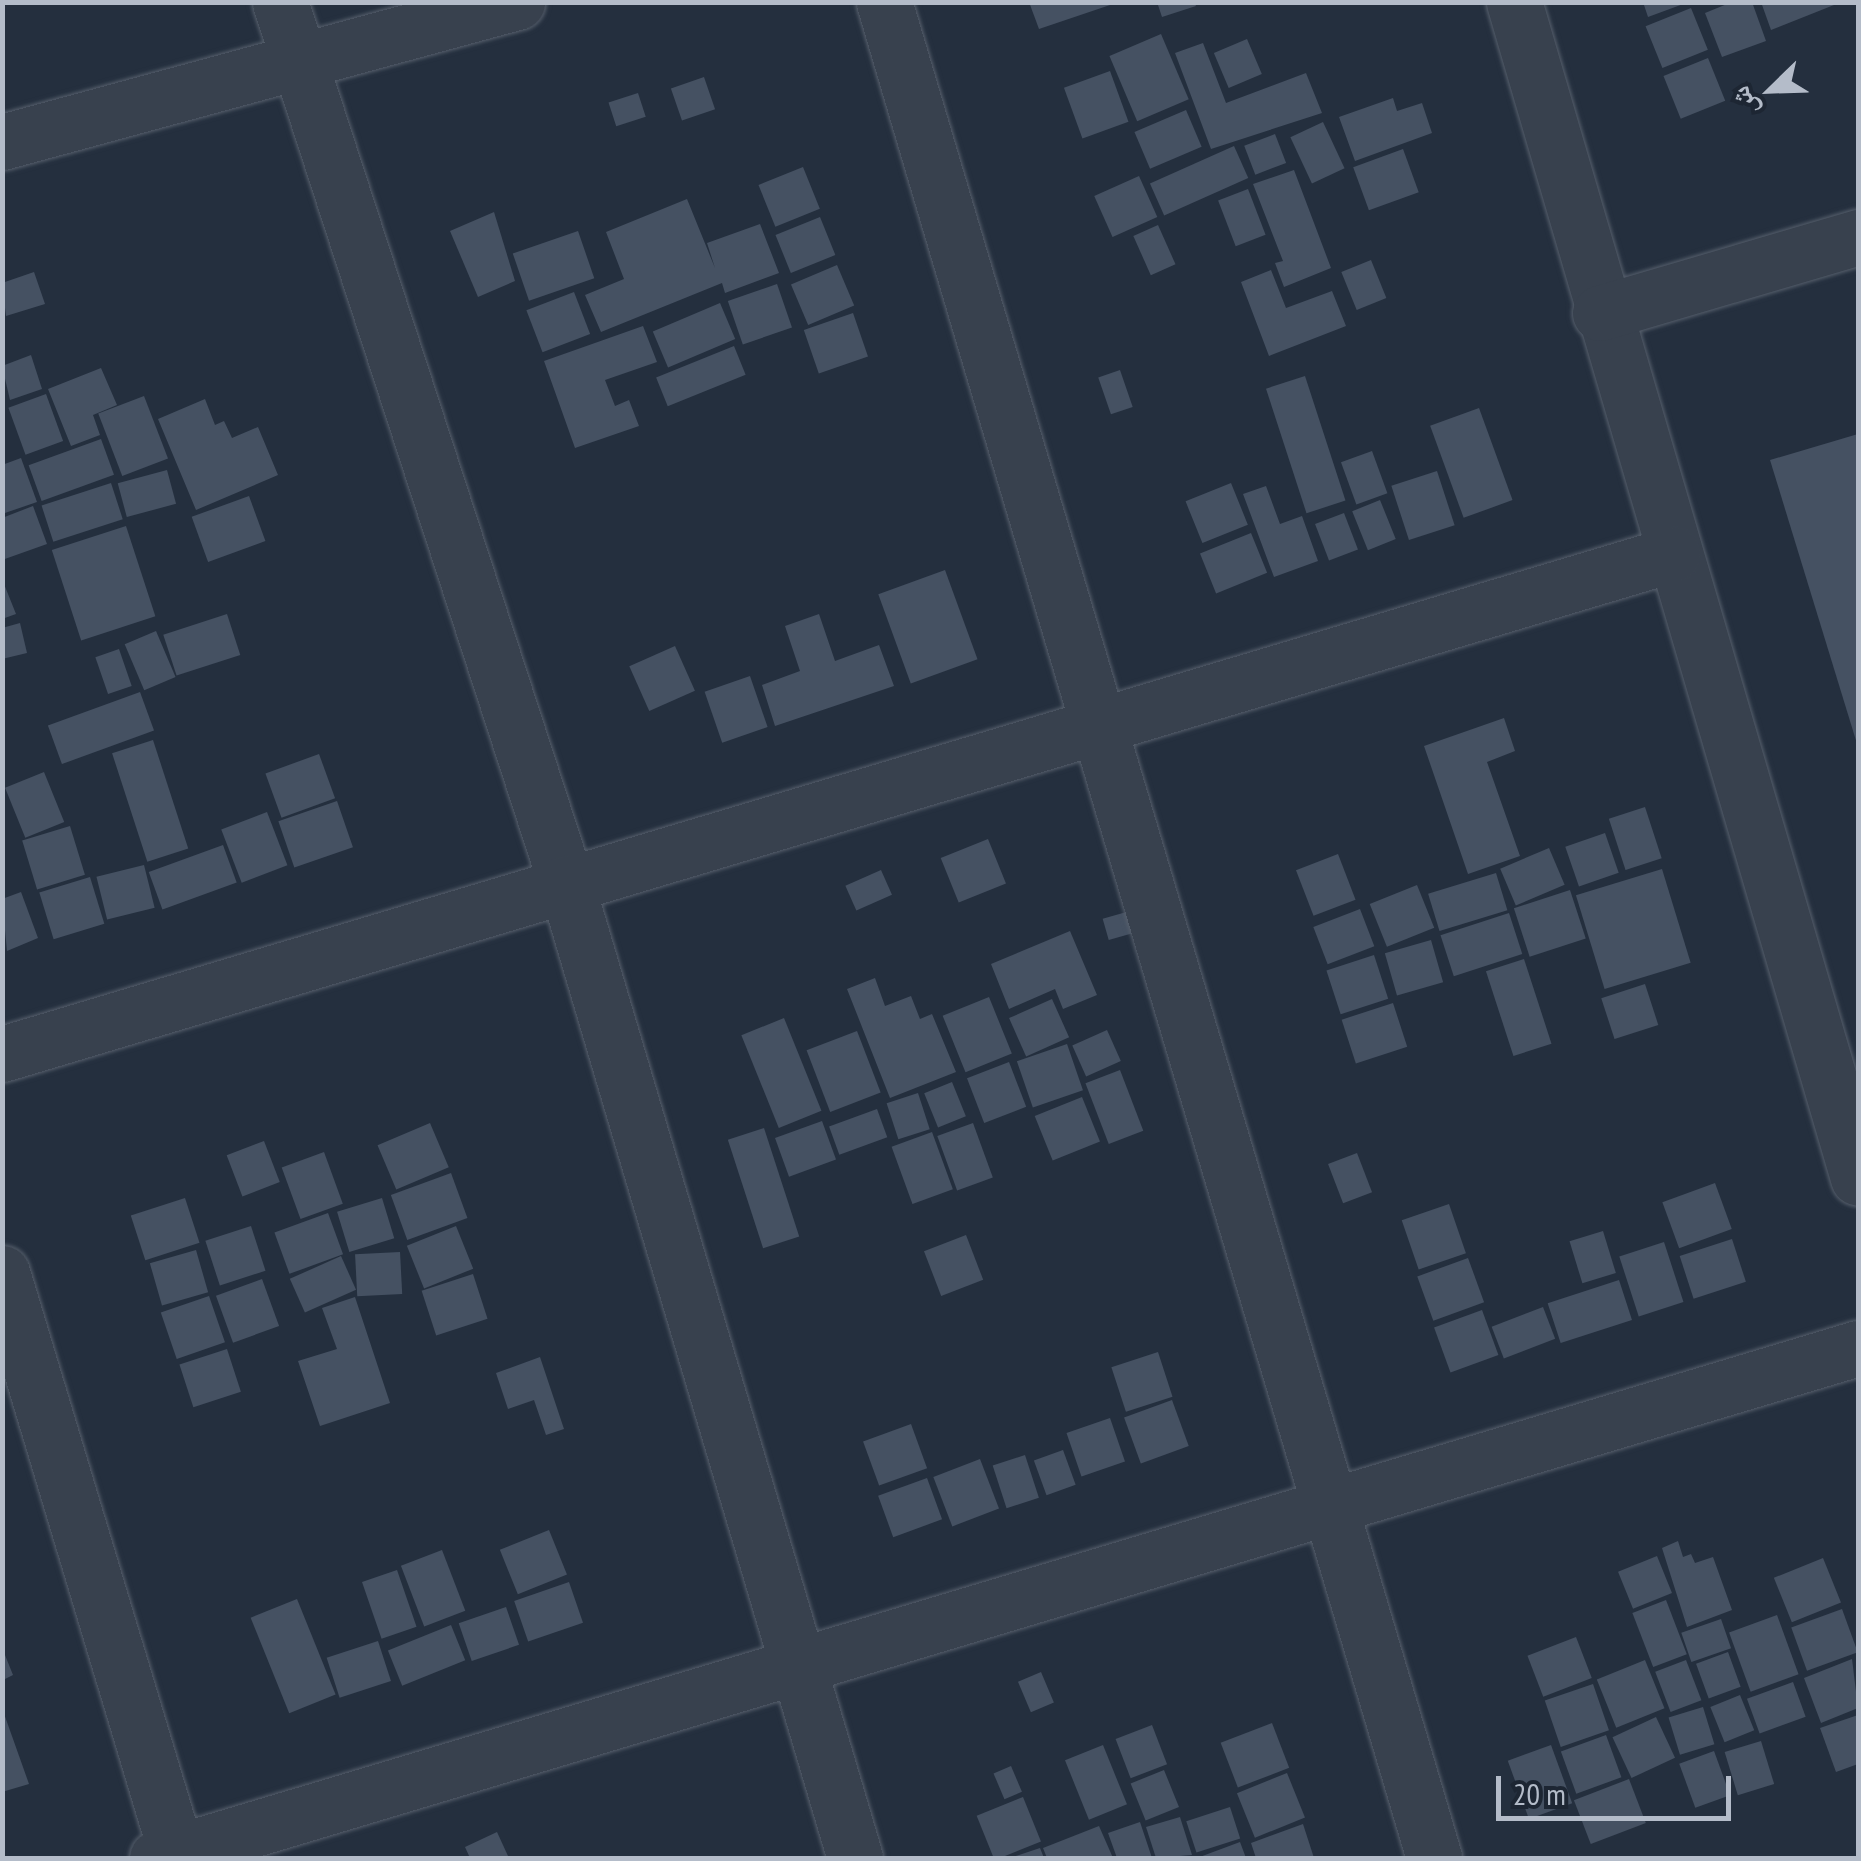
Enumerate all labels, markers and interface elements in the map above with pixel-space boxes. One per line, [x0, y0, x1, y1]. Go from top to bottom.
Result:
north arrow [1721, 40, 1821, 140]
text: ش [1720, 81, 1766, 123]
scale bar [1501, 1756, 1736, 1818]
text: 20 m [1513, 1774, 1566, 1813]

